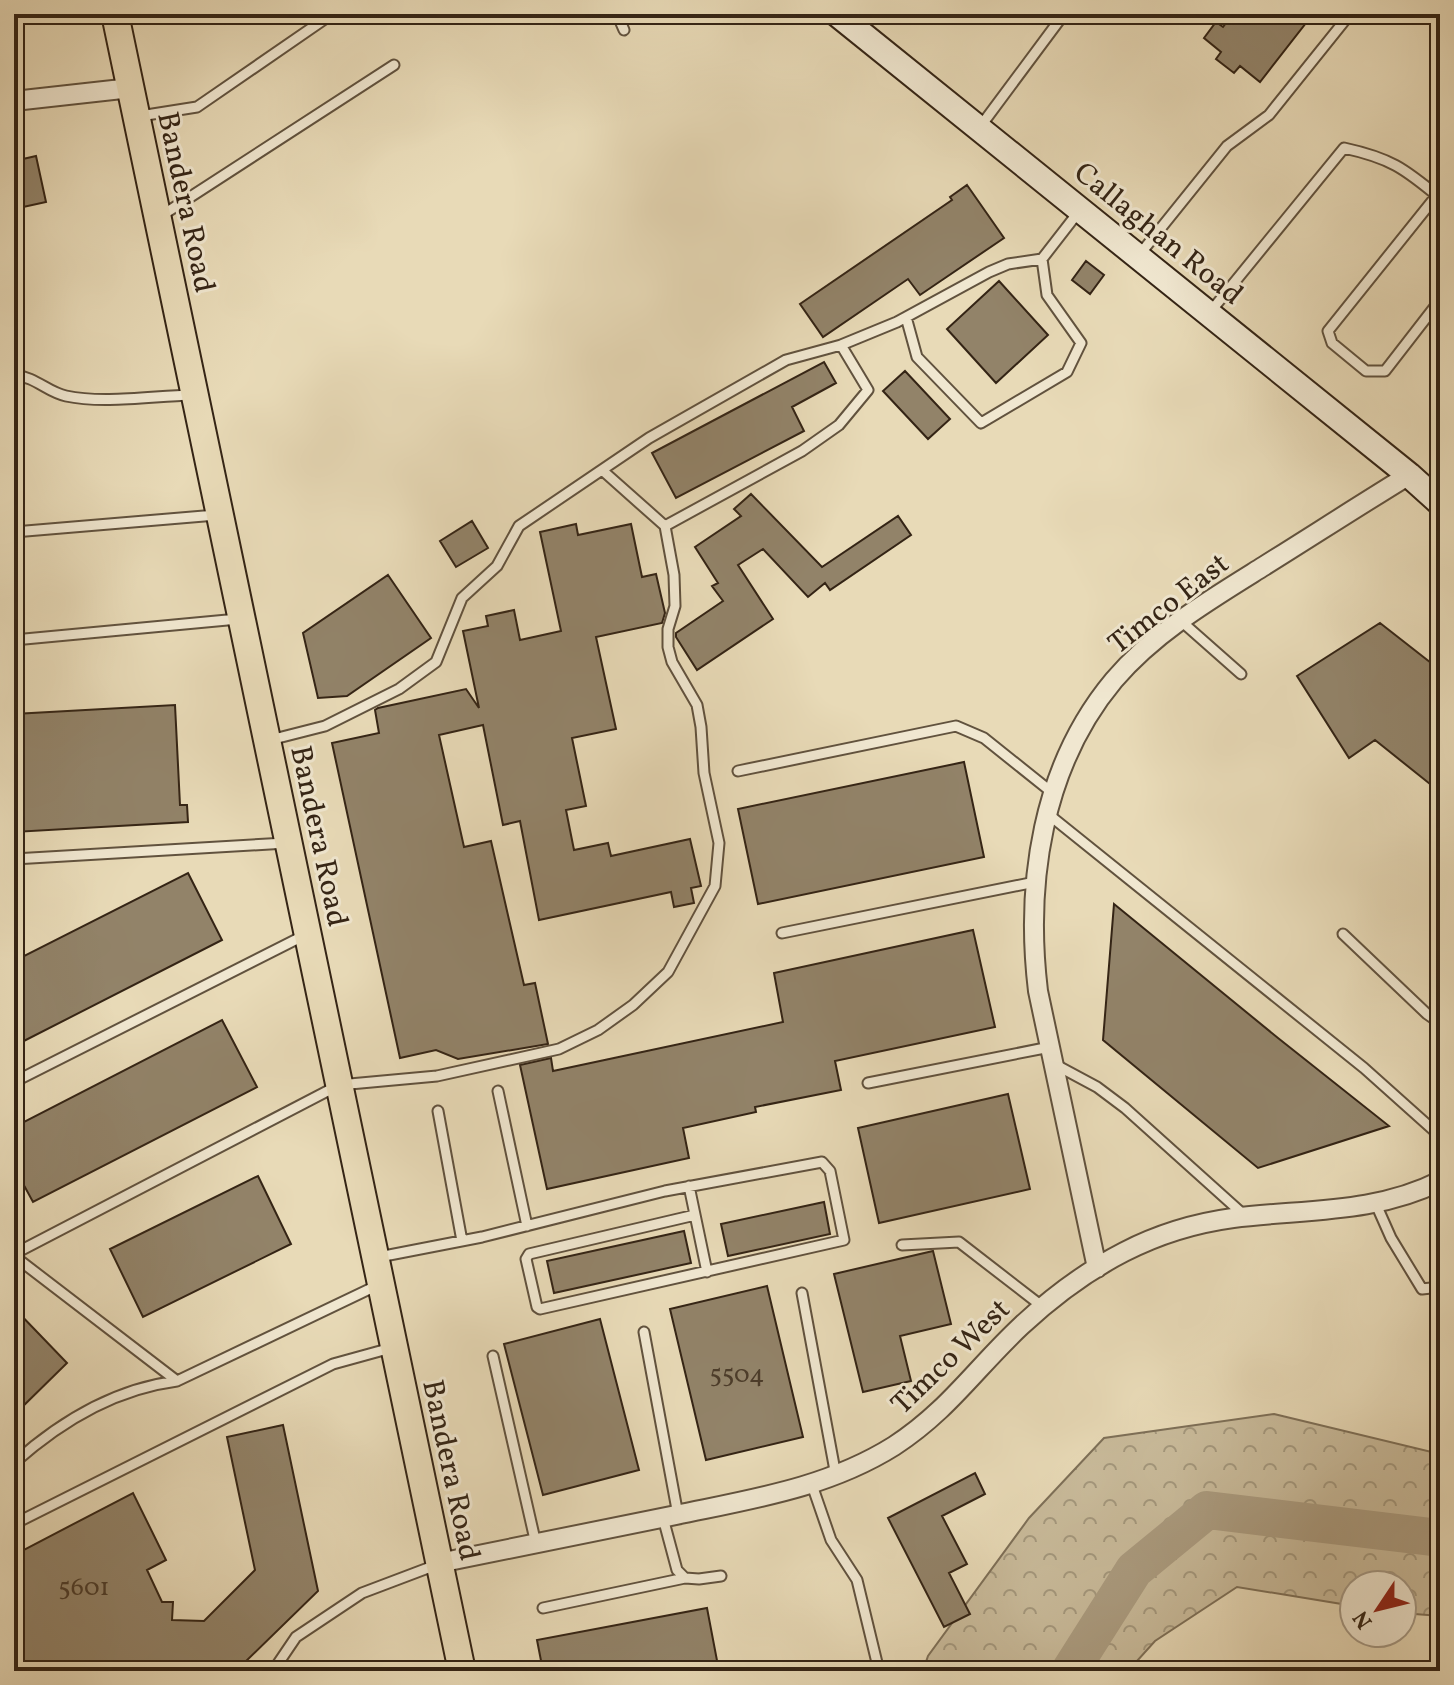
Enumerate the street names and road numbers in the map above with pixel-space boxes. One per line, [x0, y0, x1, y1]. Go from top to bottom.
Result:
street label: Bandera Road [145, 108, 225, 297]
street label: Callaghan Road [1064, 153, 1251, 316]
street label: Timco East [1100, 544, 1239, 665]
street label: Bandera Road [278, 742, 358, 931]
street label: Timco West [882, 1290, 1020, 1425]
street label: Bandera Road [410, 1376, 490, 1565]

